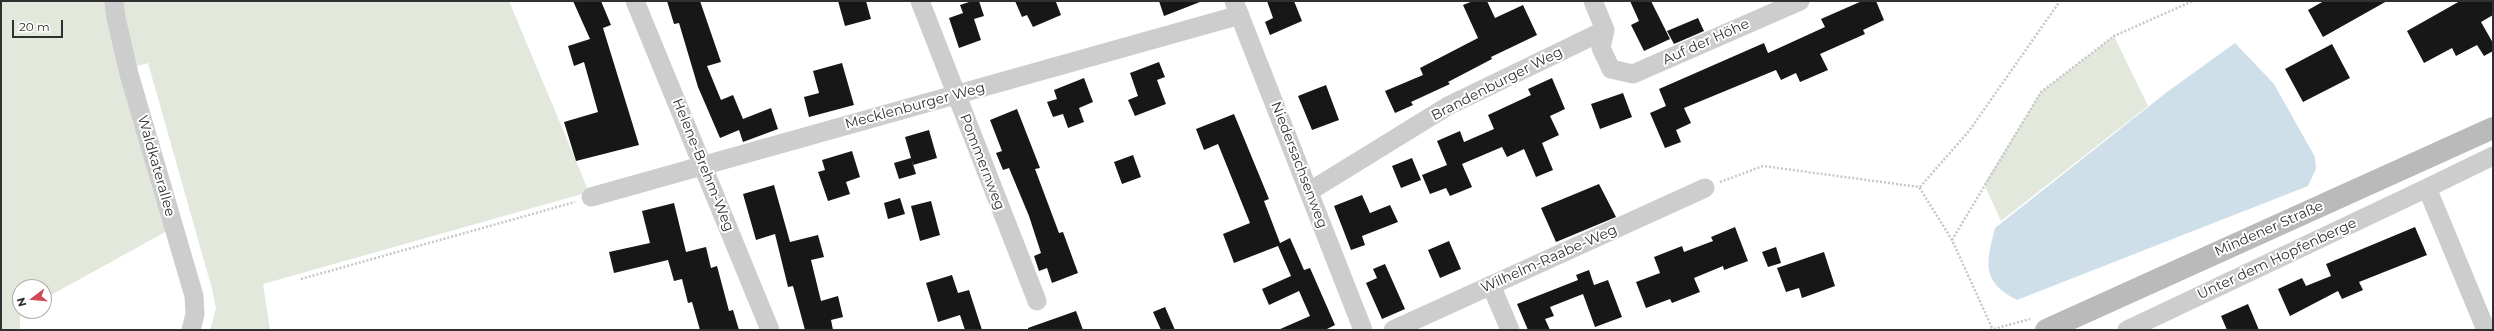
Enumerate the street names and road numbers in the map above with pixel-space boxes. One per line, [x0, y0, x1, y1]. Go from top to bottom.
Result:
street label: Auf der Höhe [1660, 15, 1752, 69]
street label: Brandenburger Weg [1428, 44, 1566, 124]
street label: Mecklenburger Weg [843, 79, 987, 133]
street label: Helene-Brehm-Weg [669, 96, 737, 234]
street label: Niedersachsenweg [1267, 99, 1331, 231]
street label: Pommernweg [956, 111, 1008, 213]
street label: Waldkaterallee [134, 113, 178, 219]
street label: Mindener Straße [2212, 198, 2326, 260]
street label: Unter dem Hopfenberge [2195, 215, 2359, 303]
street label: Wilhelm-Raabe-Weg [1478, 221, 1620, 297]

